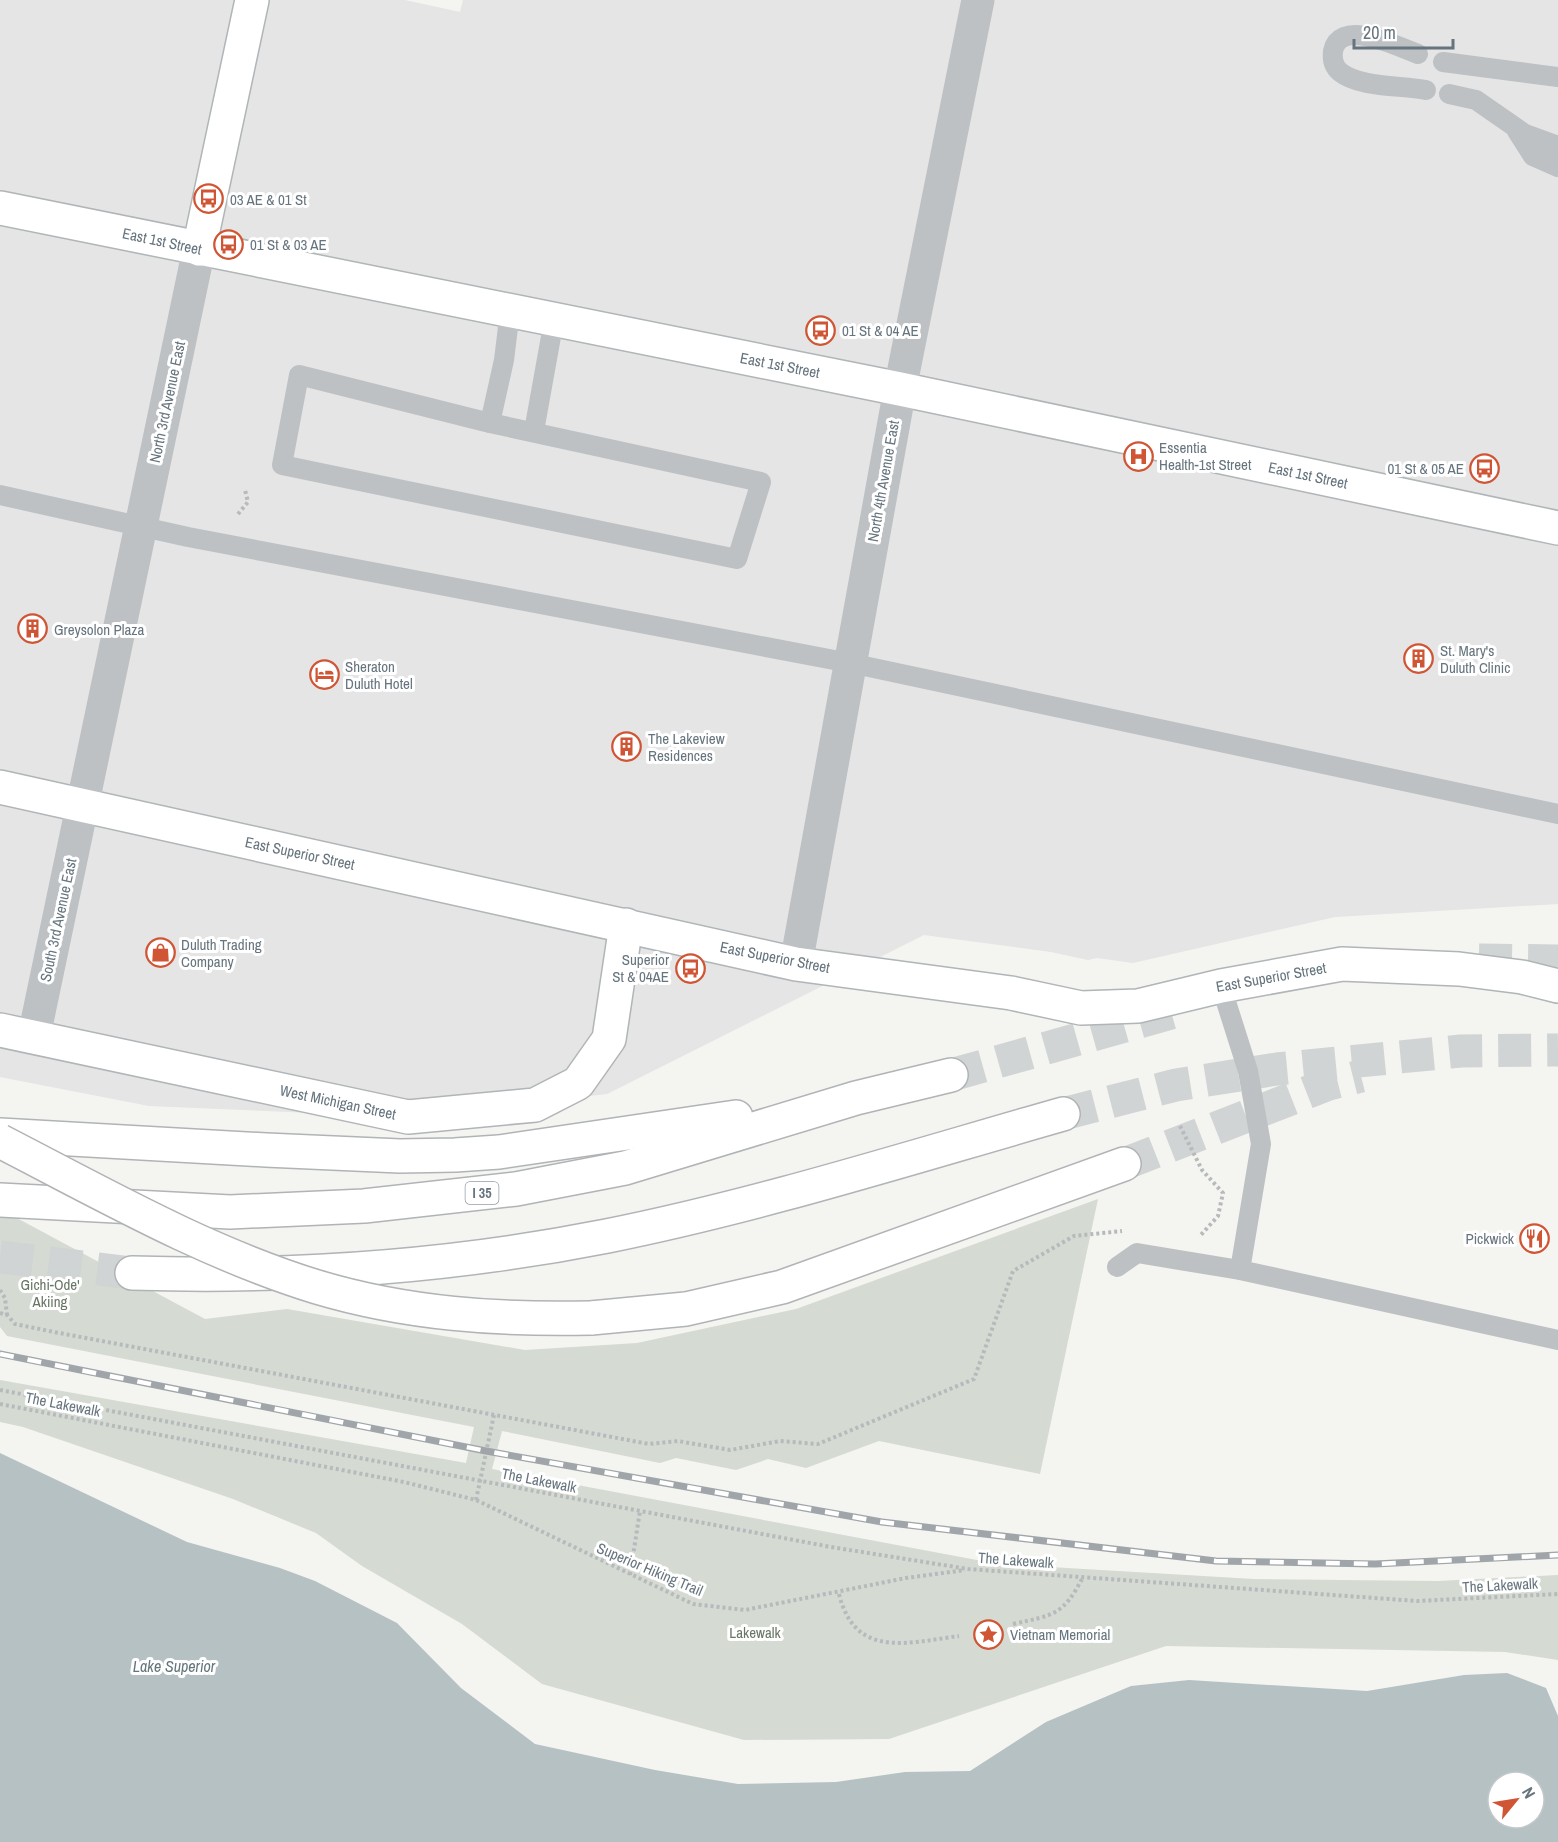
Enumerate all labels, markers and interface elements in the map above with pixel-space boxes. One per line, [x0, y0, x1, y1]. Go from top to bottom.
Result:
scale bar [1354, 12, 1453, 50]
text: 20 m [1363, 20, 1396, 45]
bus stop icon: 03 AE & 01 St [193, 183, 225, 215]
place label: 03 AE & 01 St [230, 189, 307, 210]
street label: East 1st Street [120, 222, 204, 260]
bus stop icon: 01 St & 03 AE [213, 228, 245, 260]
place label: 01 St & 03 AE [250, 234, 327, 255]
bus stop icon: 01 St & 04 AE [805, 314, 837, 346]
place label: 01 St & 04 AE [842, 320, 919, 341]
street label: North 3rd Avenue East [144, 339, 190, 465]
street label: East 1st Street [738, 347, 822, 383]
street label: North 4th Avenue East [862, 418, 904, 543]
place label: Essentia Health-1st Street [1159, 437, 1252, 475]
hospital icon: Essentia Health-1st Street [1122, 440, 1154, 472]
bus stop icon: 01 St & 05 AE [1469, 452, 1501, 484]
street label: East 1st Street [1266, 456, 1350, 494]
place label: 01 St & 05 AE [1387, 458, 1464, 479]
building icon: Greysolon Plaza [17, 613, 49, 645]
place label: Greysolon Plaza [54, 619, 144, 640]
place label: St. Mary's Duluth Clinic [1440, 640, 1510, 678]
building icon: St. Mary's Duluth Clinic [1403, 643, 1435, 675]
place label: Sheraton Duluth Hotel [345, 656, 413, 694]
hotel icon: Sheraton Duluth Hotel [308, 659, 340, 691]
place label: The Lakeview Residences [648, 728, 725, 766]
building icon: The Lakeview Residences [611, 731, 643, 763]
street label: East Superior Street [243, 831, 357, 875]
street label: South 3rd Avenue East [35, 856, 81, 984]
place label: Duluth Trading Company [181, 934, 262, 972]
street label: East Superior Street [718, 936, 832, 978]
shop icon: Duluth Trading Company [144, 937, 176, 969]
place label: Superior St & 04AE [612, 949, 669, 987]
bus stop icon: Superior St & 04AE [674, 952, 706, 984]
street label: East Superior Street [1214, 957, 1328, 997]
street label: West Michigan Street [278, 1079, 398, 1125]
road number: I 35 [466, 1182, 498, 1204]
restaurant icon: Pickwick [1519, 1222, 1551, 1254]
place label: Pickwick [1465, 1228, 1515, 1249]
park label: Gichi-Ode' Akiing [20, 1274, 80, 1312]
street label: The Lakewalk [24, 1386, 103, 1422]
street label: The Lakewalk [500, 1462, 579, 1498]
street label: Superior Hiking Trail [594, 1537, 706, 1601]
street label: The Lakewalk [977, 1547, 1055, 1573]
street label: The Lakewalk [1462, 1572, 1539, 1597]
place icon: Vietnam Memorial [973, 1618, 1005, 1650]
park label: Lakewalk [729, 1622, 781, 1643]
place label: Vietnam Memorial [1010, 1624, 1110, 1645]
water label: Lake Superior [133, 1655, 216, 1677]
north arrow [1486, 1770, 1546, 1830]
text: N [1517, 1783, 1541, 1802]

